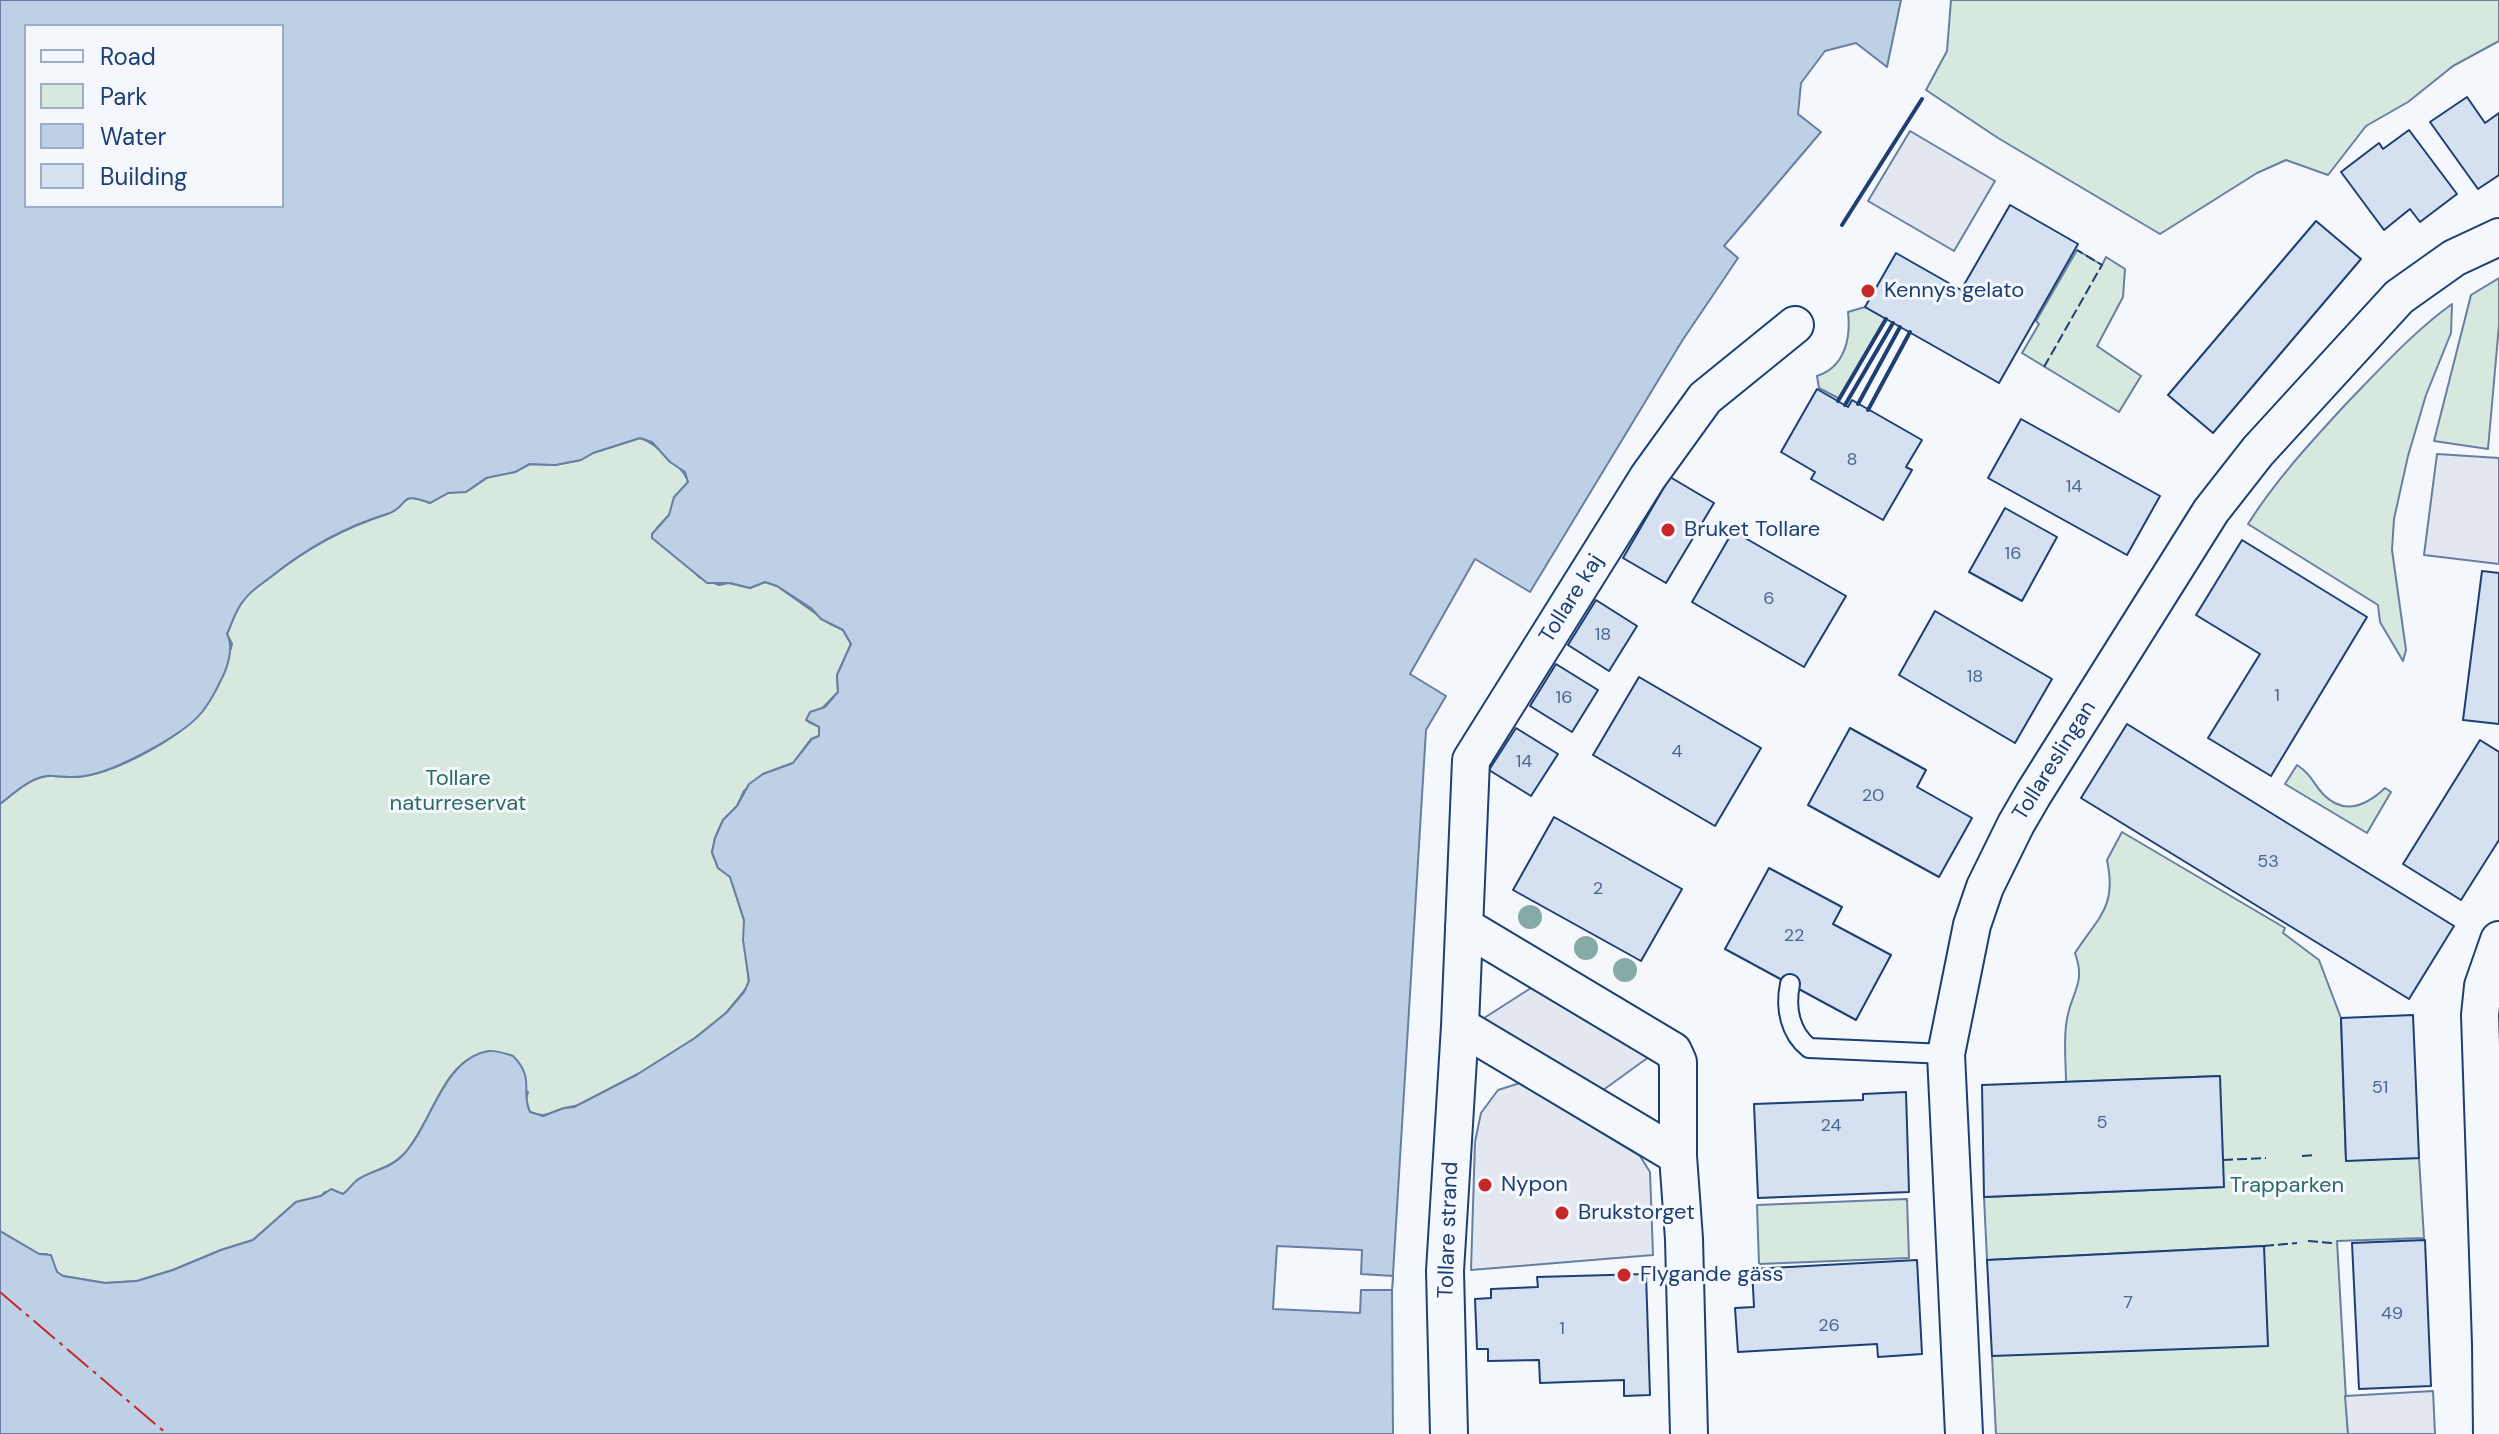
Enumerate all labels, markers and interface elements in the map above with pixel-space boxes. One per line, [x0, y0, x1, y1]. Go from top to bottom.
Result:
legend [24, 24, 284, 208]
text: Road [100, 41, 156, 72]
text: Park [100, 81, 147, 112]
text: Water [100, 121, 166, 152]
text: Building [100, 161, 187, 192]
place label: Kennys gelato [1884, 278, 2024, 304]
marker: Kennys gelato [1859, 282, 1877, 300]
house number: 8 [1847, 449, 1857, 471]
house number: 14 [2066, 476, 2082, 498]
place label: Bruket Tollare [1684, 517, 1820, 543]
marker: Bruket Tollare [1659, 521, 1677, 539]
house number: 16 [2005, 543, 2021, 565]
street label: Tollare kaj [1534, 550, 1610, 648]
house number: 6 [1763, 588, 1775, 610]
house number: 18 [1595, 624, 1611, 646]
house number: 18 [1967, 666, 1983, 688]
house number: 1 [2274, 685, 2280, 707]
house number: 16 [1556, 687, 1572, 709]
street label: Tollareslingan [2008, 696, 2102, 826]
house number: 4 [1672, 741, 1682, 763]
house number: 14 [1516, 751, 1532, 773]
park label: Tollare naturreservat [390, 766, 526, 818]
house number: 20 [1862, 785, 1884, 807]
house number: 53 [2257, 851, 2279, 873]
house number: 2 [1593, 878, 1603, 900]
house number: 22 [1784, 925, 1804, 947]
house number: 51 [2372, 1077, 2388, 1099]
house number: 5 [2097, 1112, 2107, 1134]
house number: 24 [1821, 1115, 1841, 1137]
street label: Tollare strand [1433, 1161, 1465, 1299]
place label: Nypon [1501, 1172, 1568, 1198]
park label: Trapparken [2230, 1173, 2344, 1199]
marker: Nypon [1476, 1176, 1494, 1194]
place label: Brukstorget [1578, 1200, 1695, 1226]
marker: Brukstorget [1553, 1204, 1571, 1222]
place label: Flygande gäss [1640, 1262, 1784, 1288]
marker: Flygande gäss [1615, 1266, 1633, 1284]
house number: 7 [2123, 1292, 2133, 1314]
house number: 49 [2381, 1303, 2403, 1325]
house number: 26 [1818, 1315, 1840, 1337]
house number: 1 [1559, 1318, 1565, 1340]

